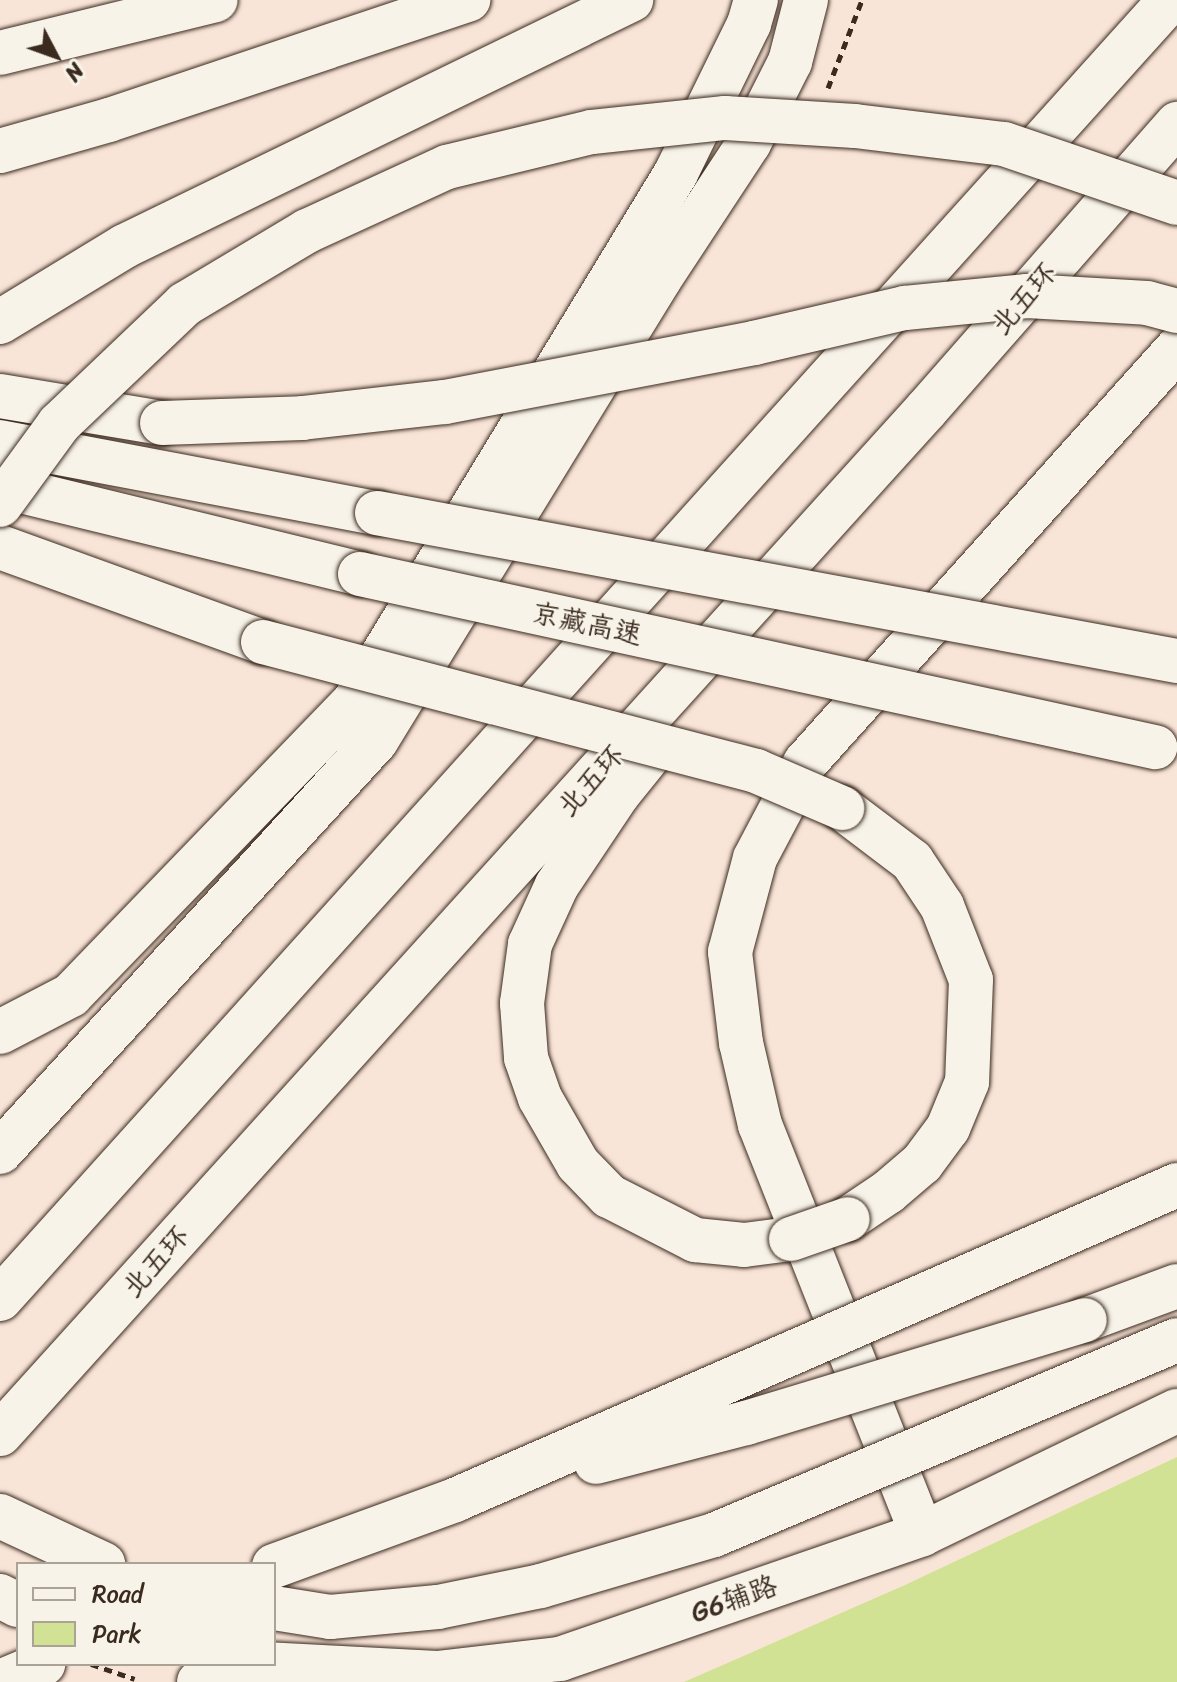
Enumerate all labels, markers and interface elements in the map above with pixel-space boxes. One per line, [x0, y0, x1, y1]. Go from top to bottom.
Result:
north arrow [16, 16, 96, 96]
text: N [55, 54, 94, 91]
street label: 北五环 [984, 256, 1064, 342]
street label: 京藏高速 [529, 596, 645, 652]
street label: 北五环 [550, 739, 632, 823]
street label: 北五环 [115, 1220, 197, 1304]
legend [16, 1562, 276, 1666]
street label: G6辅路 [686, 1569, 782, 1629]
text: Road [92, 1573, 143, 1615]
text: Park [92, 1613, 141, 1655]

